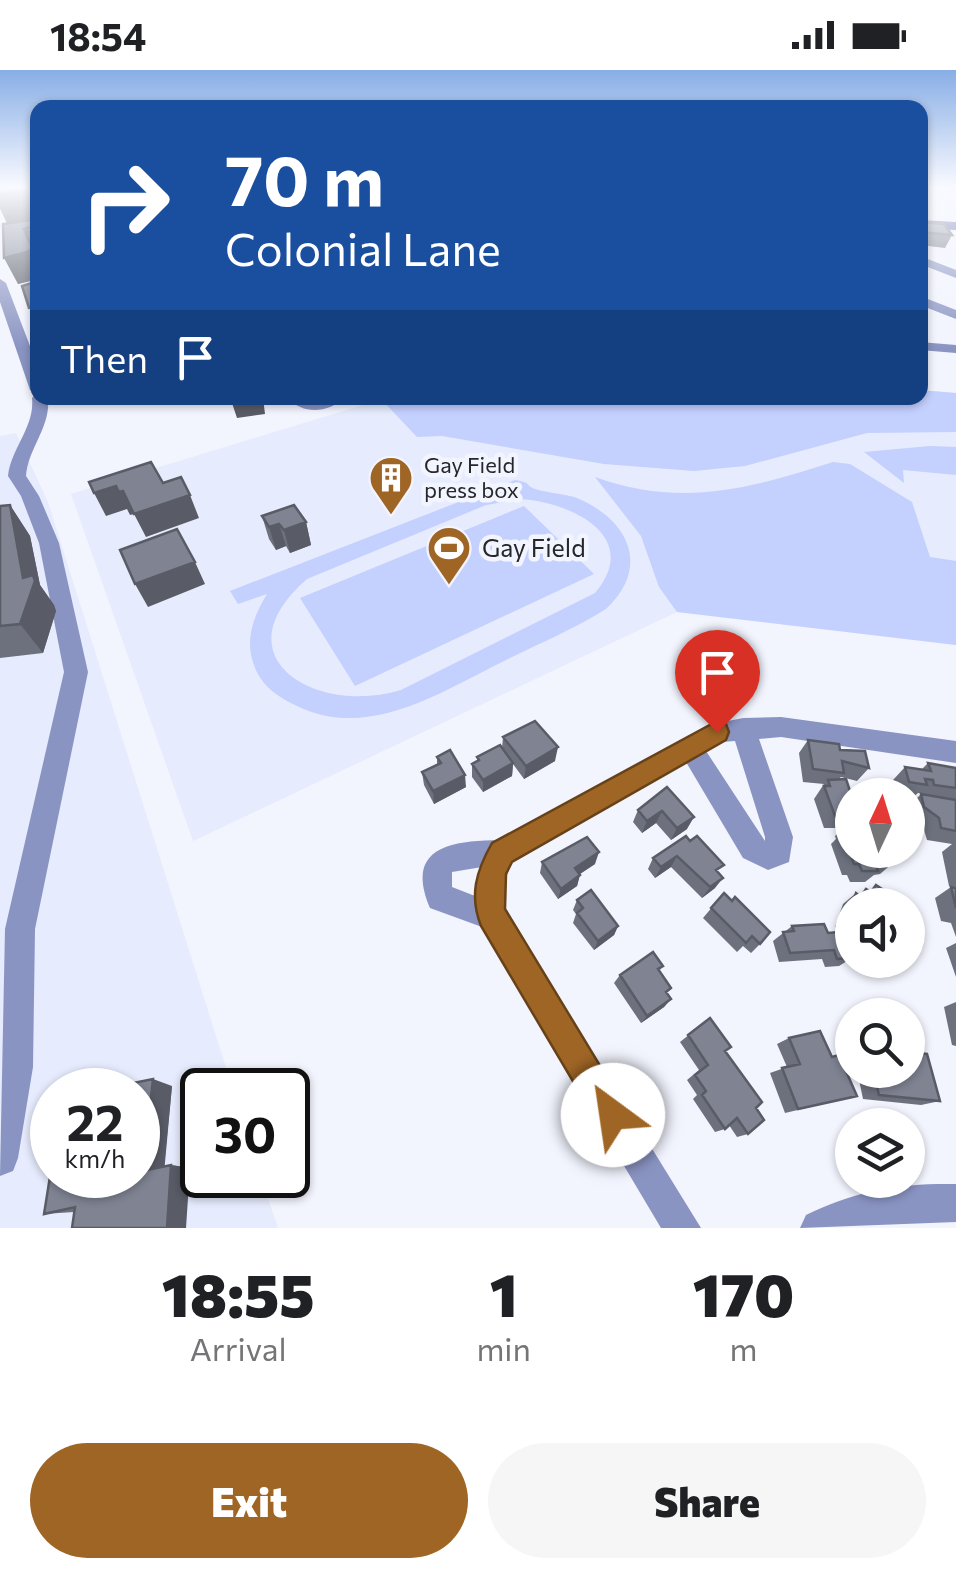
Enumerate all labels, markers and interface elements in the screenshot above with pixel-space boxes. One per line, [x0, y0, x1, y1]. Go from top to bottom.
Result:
text: 18:54 [50, 12, 146, 59]
text: 70 m [225, 135, 384, 220]
icon: right [60, 140, 190, 270]
text: Colonial Lane [225, 220, 501, 275]
icon: arrive [168, 330, 223, 385]
text: Then [60, 334, 148, 381]
place label: Gay Field press box [424, 451, 519, 503]
building icon: Gay Field press box [368, 455, 414, 516]
sports icon: Gay Field [426, 525, 472, 586]
place label: Gay Field [482, 532, 586, 562]
pin [675, 630, 760, 733]
icon: arrive [690, 645, 745, 700]
north arrow [835, 778, 925, 868]
map controls [835, 778, 925, 1198]
button: sound [835, 888, 925, 978]
button: search [835, 998, 925, 1088]
position arrow [561, 1063, 665, 1167]
speed limit sign: 30 [180, 1068, 310, 1198]
text: 22 [67, 1090, 123, 1151]
button: layers [835, 1108, 925, 1198]
text: km/h [65, 1143, 125, 1173]
text: 18:55 [162, 1256, 315, 1329]
text: 1 [490, 1256, 518, 1329]
text: 170 [693, 1256, 794, 1329]
text: Arrival [190, 1328, 287, 1368]
text: min [476, 1328, 531, 1368]
text: m [729, 1328, 757, 1368]
button: Exit [30, 1443, 468, 1558]
button: Share [488, 1443, 926, 1558]

